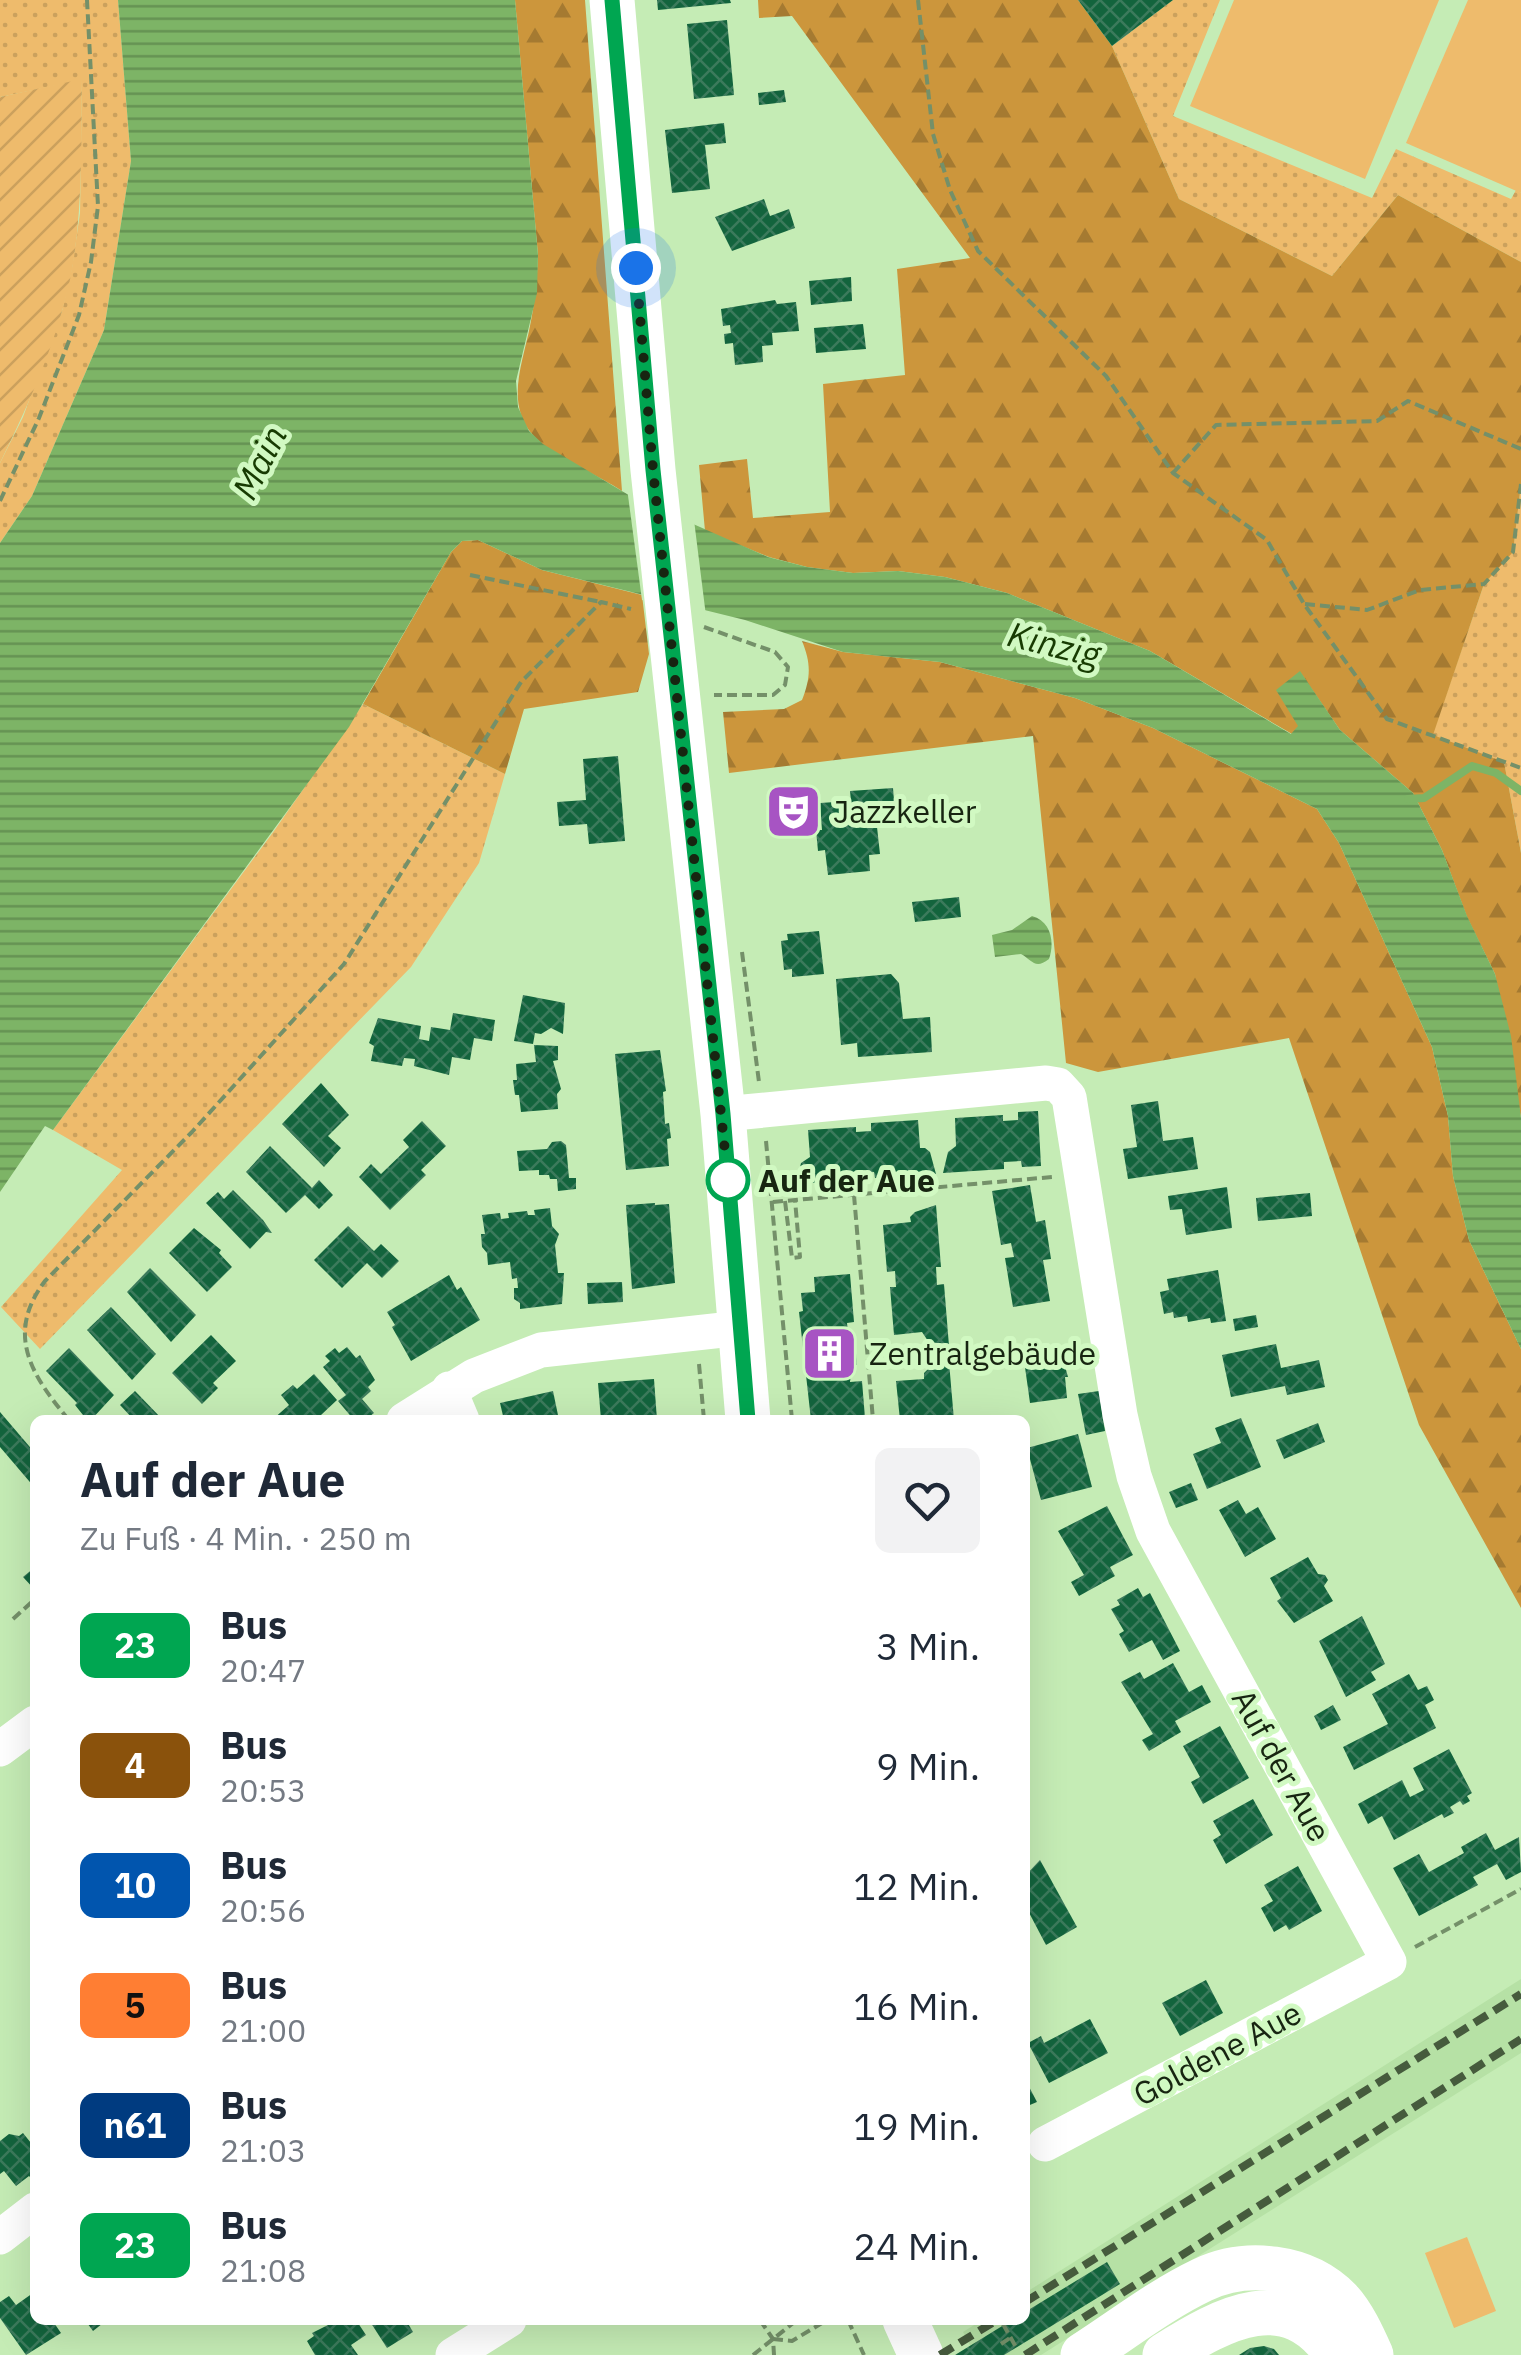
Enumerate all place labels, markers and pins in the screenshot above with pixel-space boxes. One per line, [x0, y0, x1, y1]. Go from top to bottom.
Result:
theatre icon: Jazzkeller [764, 781, 824, 841]
place label: Jazzkeller [833, 790, 977, 832]
marker: Auf der Aue [707, 1159, 749, 1201]
place label: Auf der Aue [758, 1159, 935, 1201]
building icon: Zentralgebäude [800, 1323, 860, 1383]
place label: Zentralgebäude [869, 1332, 1096, 1374]

